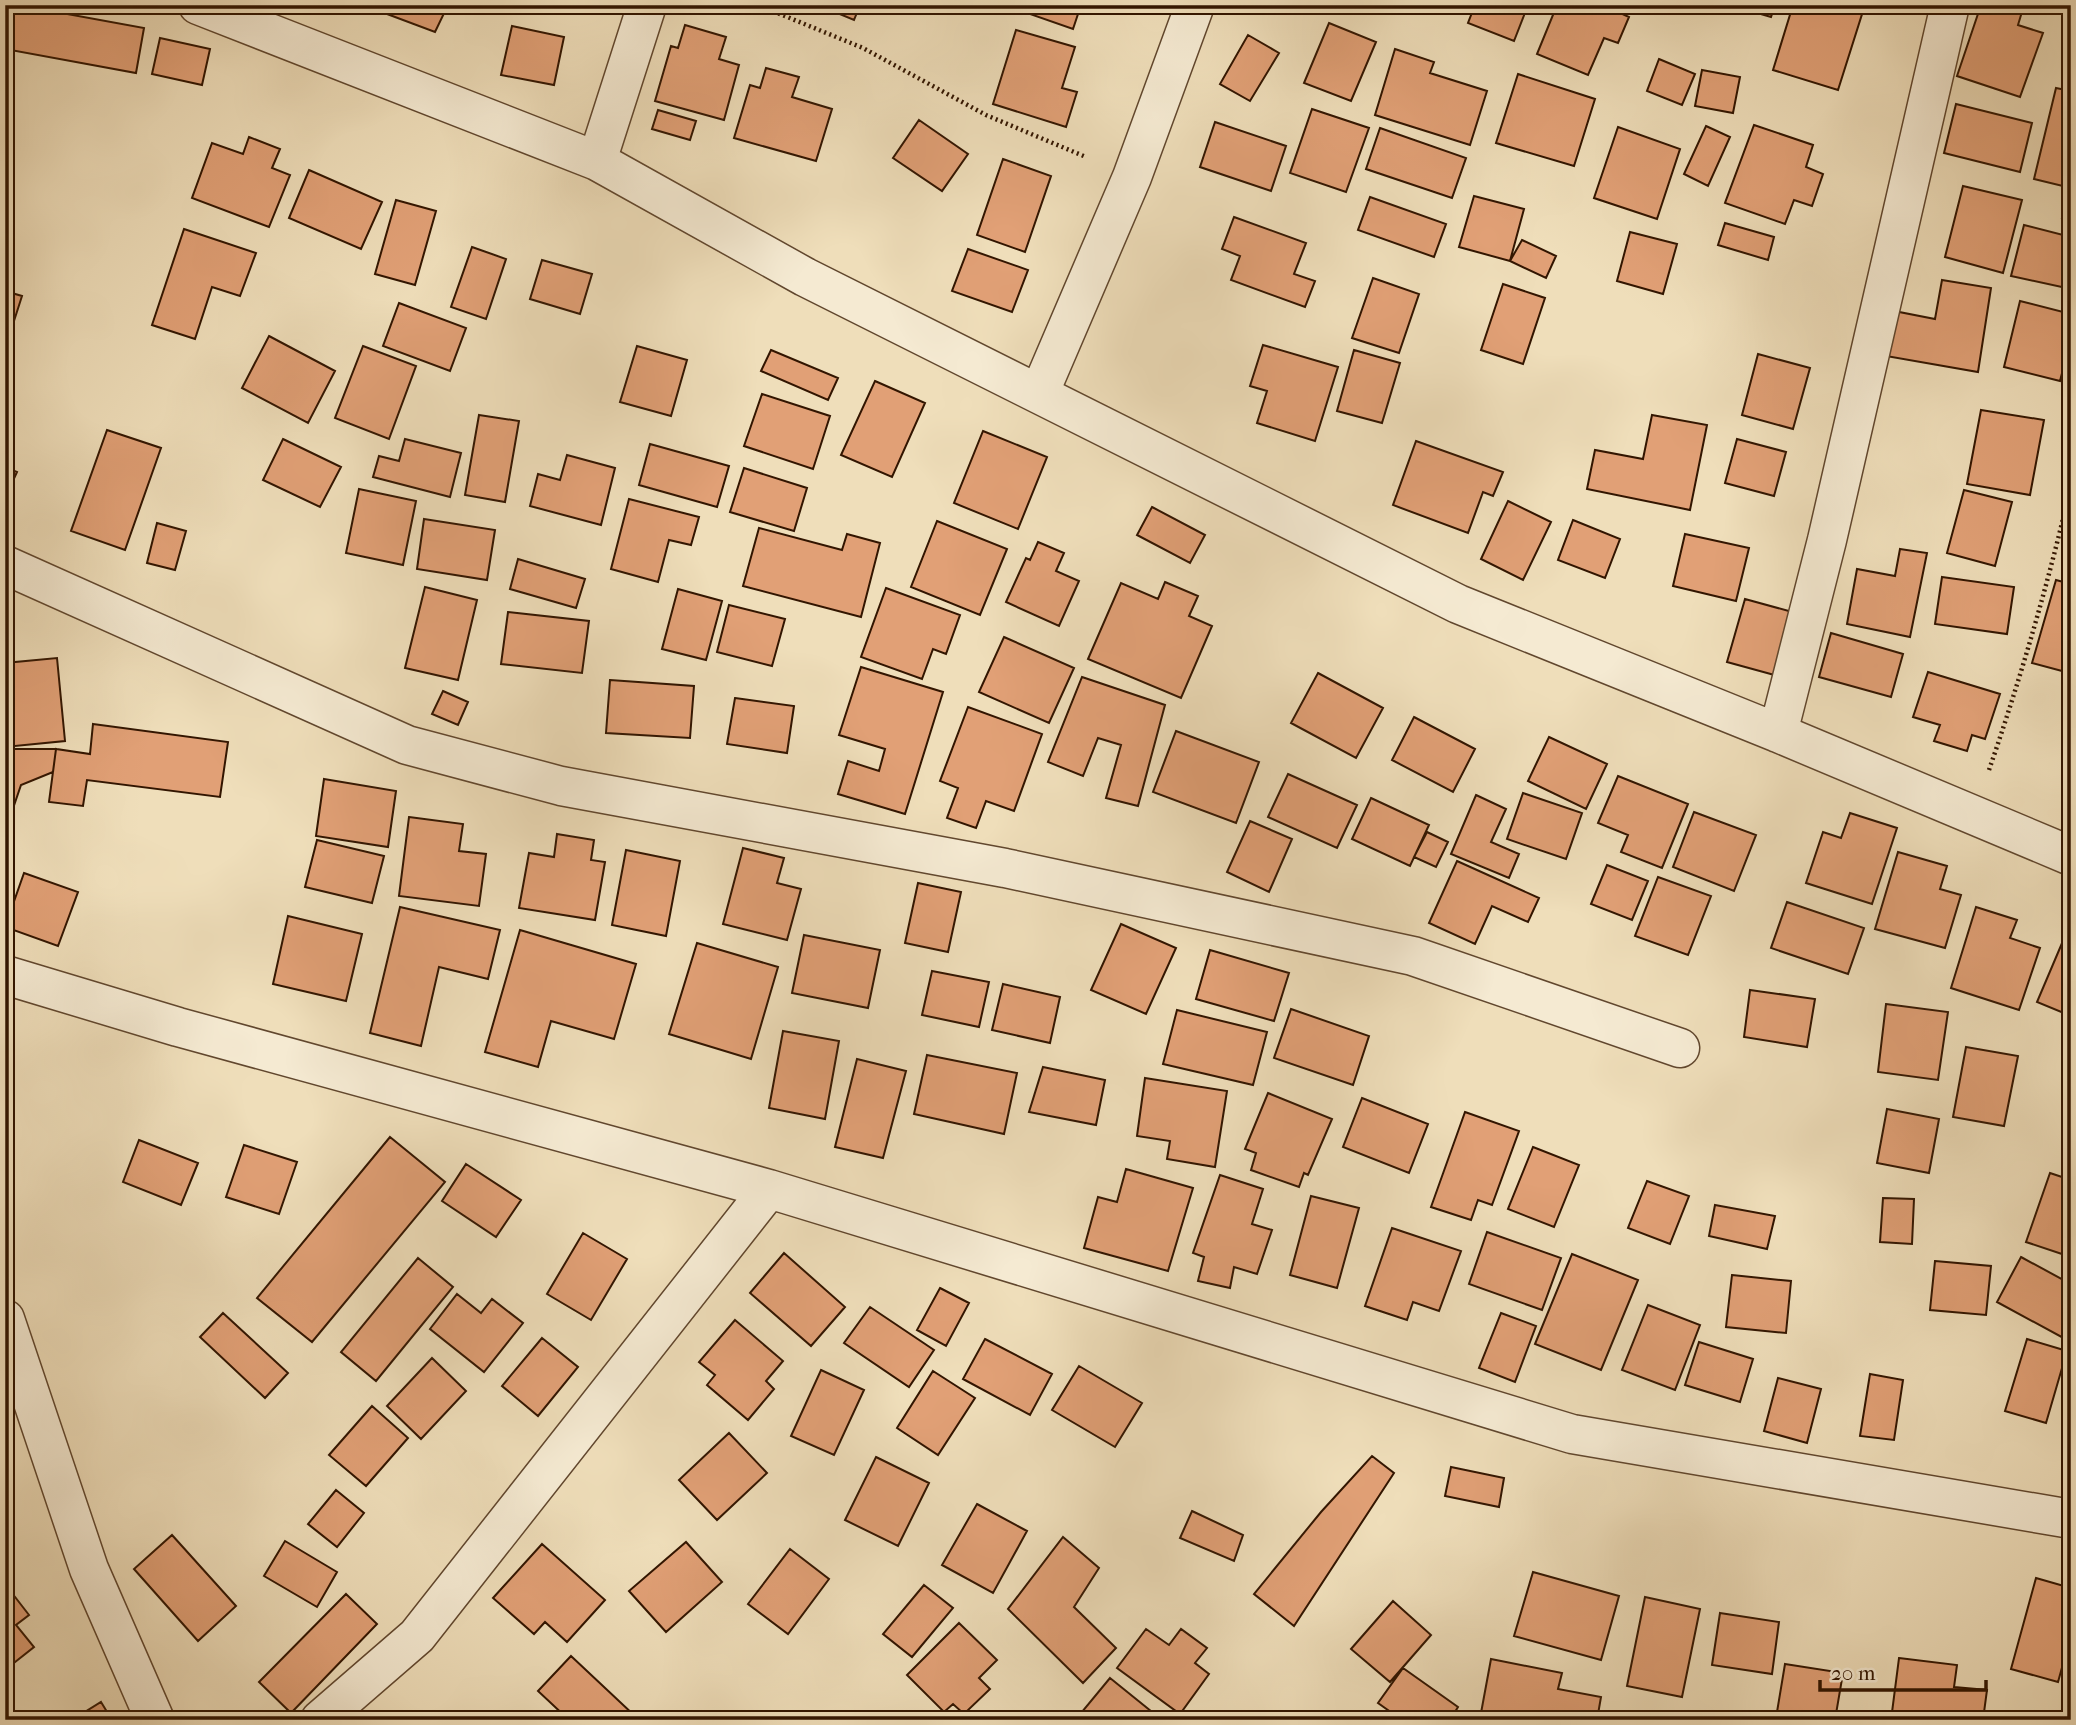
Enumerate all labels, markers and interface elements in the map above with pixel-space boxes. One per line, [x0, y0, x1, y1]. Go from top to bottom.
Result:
scale bar [1820, 1648, 1987, 1692]
text: 20 m [1831, 1661, 1876, 1685]

